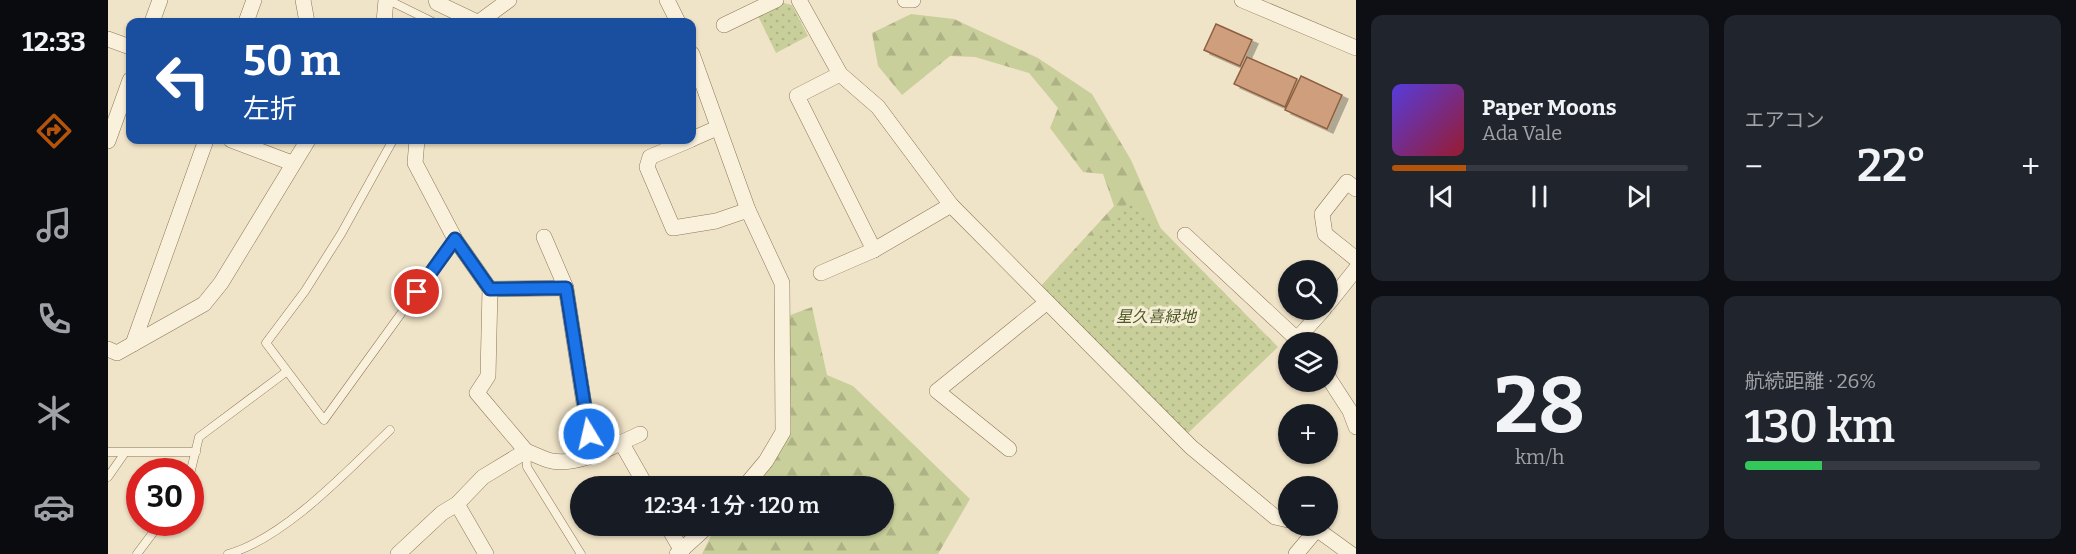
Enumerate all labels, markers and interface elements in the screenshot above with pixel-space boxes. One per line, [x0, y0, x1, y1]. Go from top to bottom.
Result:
text: 12:33 [22, 26, 86, 58]
text: 50 m [243, 36, 340, 86]
icon: left [144, 42, 222, 120]
text: 左折 [243, 93, 297, 125]
text: Paper Moons [1482, 94, 1617, 121]
text: エアコン [1745, 108, 1825, 132]
icon: directions [33, 110, 75, 152]
text: Ada Vale [1482, 121, 1562, 145]
text: 22° [1857, 139, 1927, 193]
text: − [1745, 147, 1763, 187]
text: + [2021, 147, 2040, 187]
icon: previous [1425, 180, 1458, 213]
icon: pause [1523, 180, 1556, 213]
icon: next [1622, 180, 1655, 213]
icon: music [33, 204, 75, 246]
map controls [1278, 260, 1338, 536]
button: search [1278, 260, 1338, 320]
pin [391, 266, 442, 317]
icon: arrive [400, 275, 433, 308]
icon: phone [33, 298, 75, 340]
park label: 星久喜緑地 [1116, 307, 1198, 326]
button: layers [1278, 332, 1338, 392]
text: 28 [1494, 359, 1585, 453]
text: 航続距離 · 26% [1745, 369, 1876, 393]
icon: climate [33, 392, 75, 434]
text: 130 km [1745, 400, 1895, 454]
position arrow [557, 402, 621, 466]
button: + [1278, 404, 1338, 464]
text: km/h [1515, 445, 1565, 469]
speed limit sign: 30 [126, 458, 204, 536]
button: − [1278, 476, 1338, 536]
icon: car [33, 486, 75, 528]
text: 12:34 · 1 分 · 120 m [645, 492, 819, 519]

